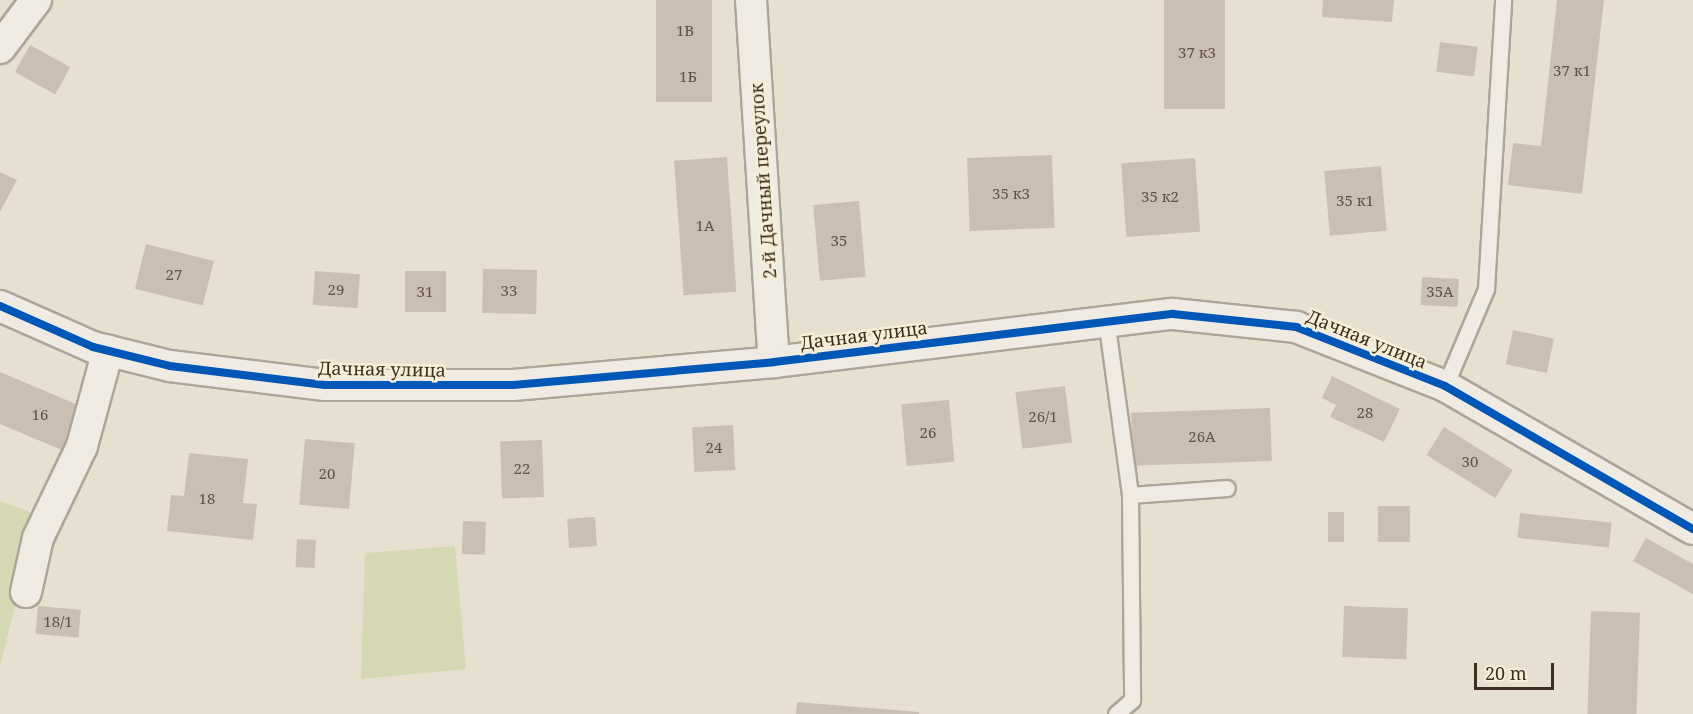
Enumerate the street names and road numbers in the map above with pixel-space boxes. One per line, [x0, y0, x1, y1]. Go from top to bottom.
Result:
street label: 2-й Дачный переулок [745, 82, 781, 280]
street label: Дачная улица [1304, 305, 1430, 373]
street label: Дачная улица [799, 316, 929, 354]
street label: Дачная улица [318, 357, 446, 381]

